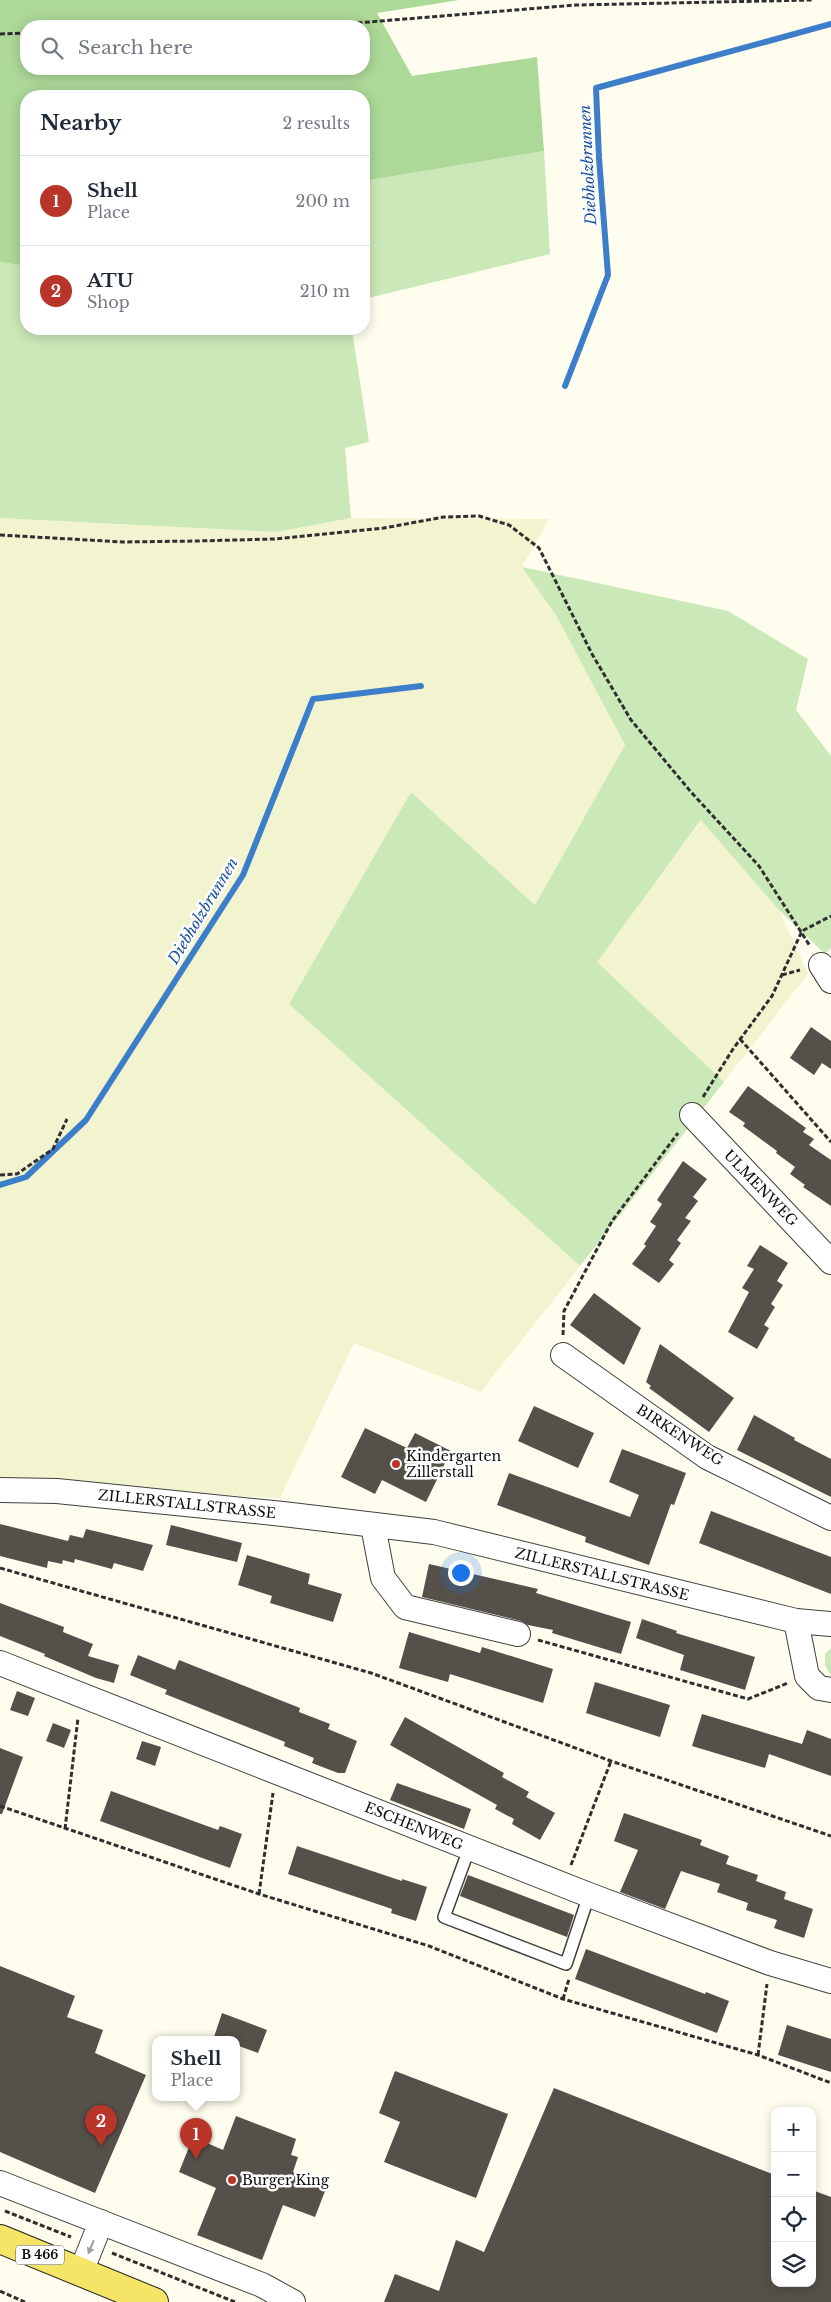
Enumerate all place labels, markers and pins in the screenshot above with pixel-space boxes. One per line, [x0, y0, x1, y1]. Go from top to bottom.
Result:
place label: Kindergarten Zillerstall [406, 1447, 502, 1481]
marker: Kindergarten Zillerstall [390, 1458, 402, 1470]
pin: 2 [85, 2105, 117, 2146]
pin: 1 [180, 2118, 212, 2159]
place label: Burger King [242, 2171, 330, 2189]
marker: Burger King [226, 2174, 238, 2186]

